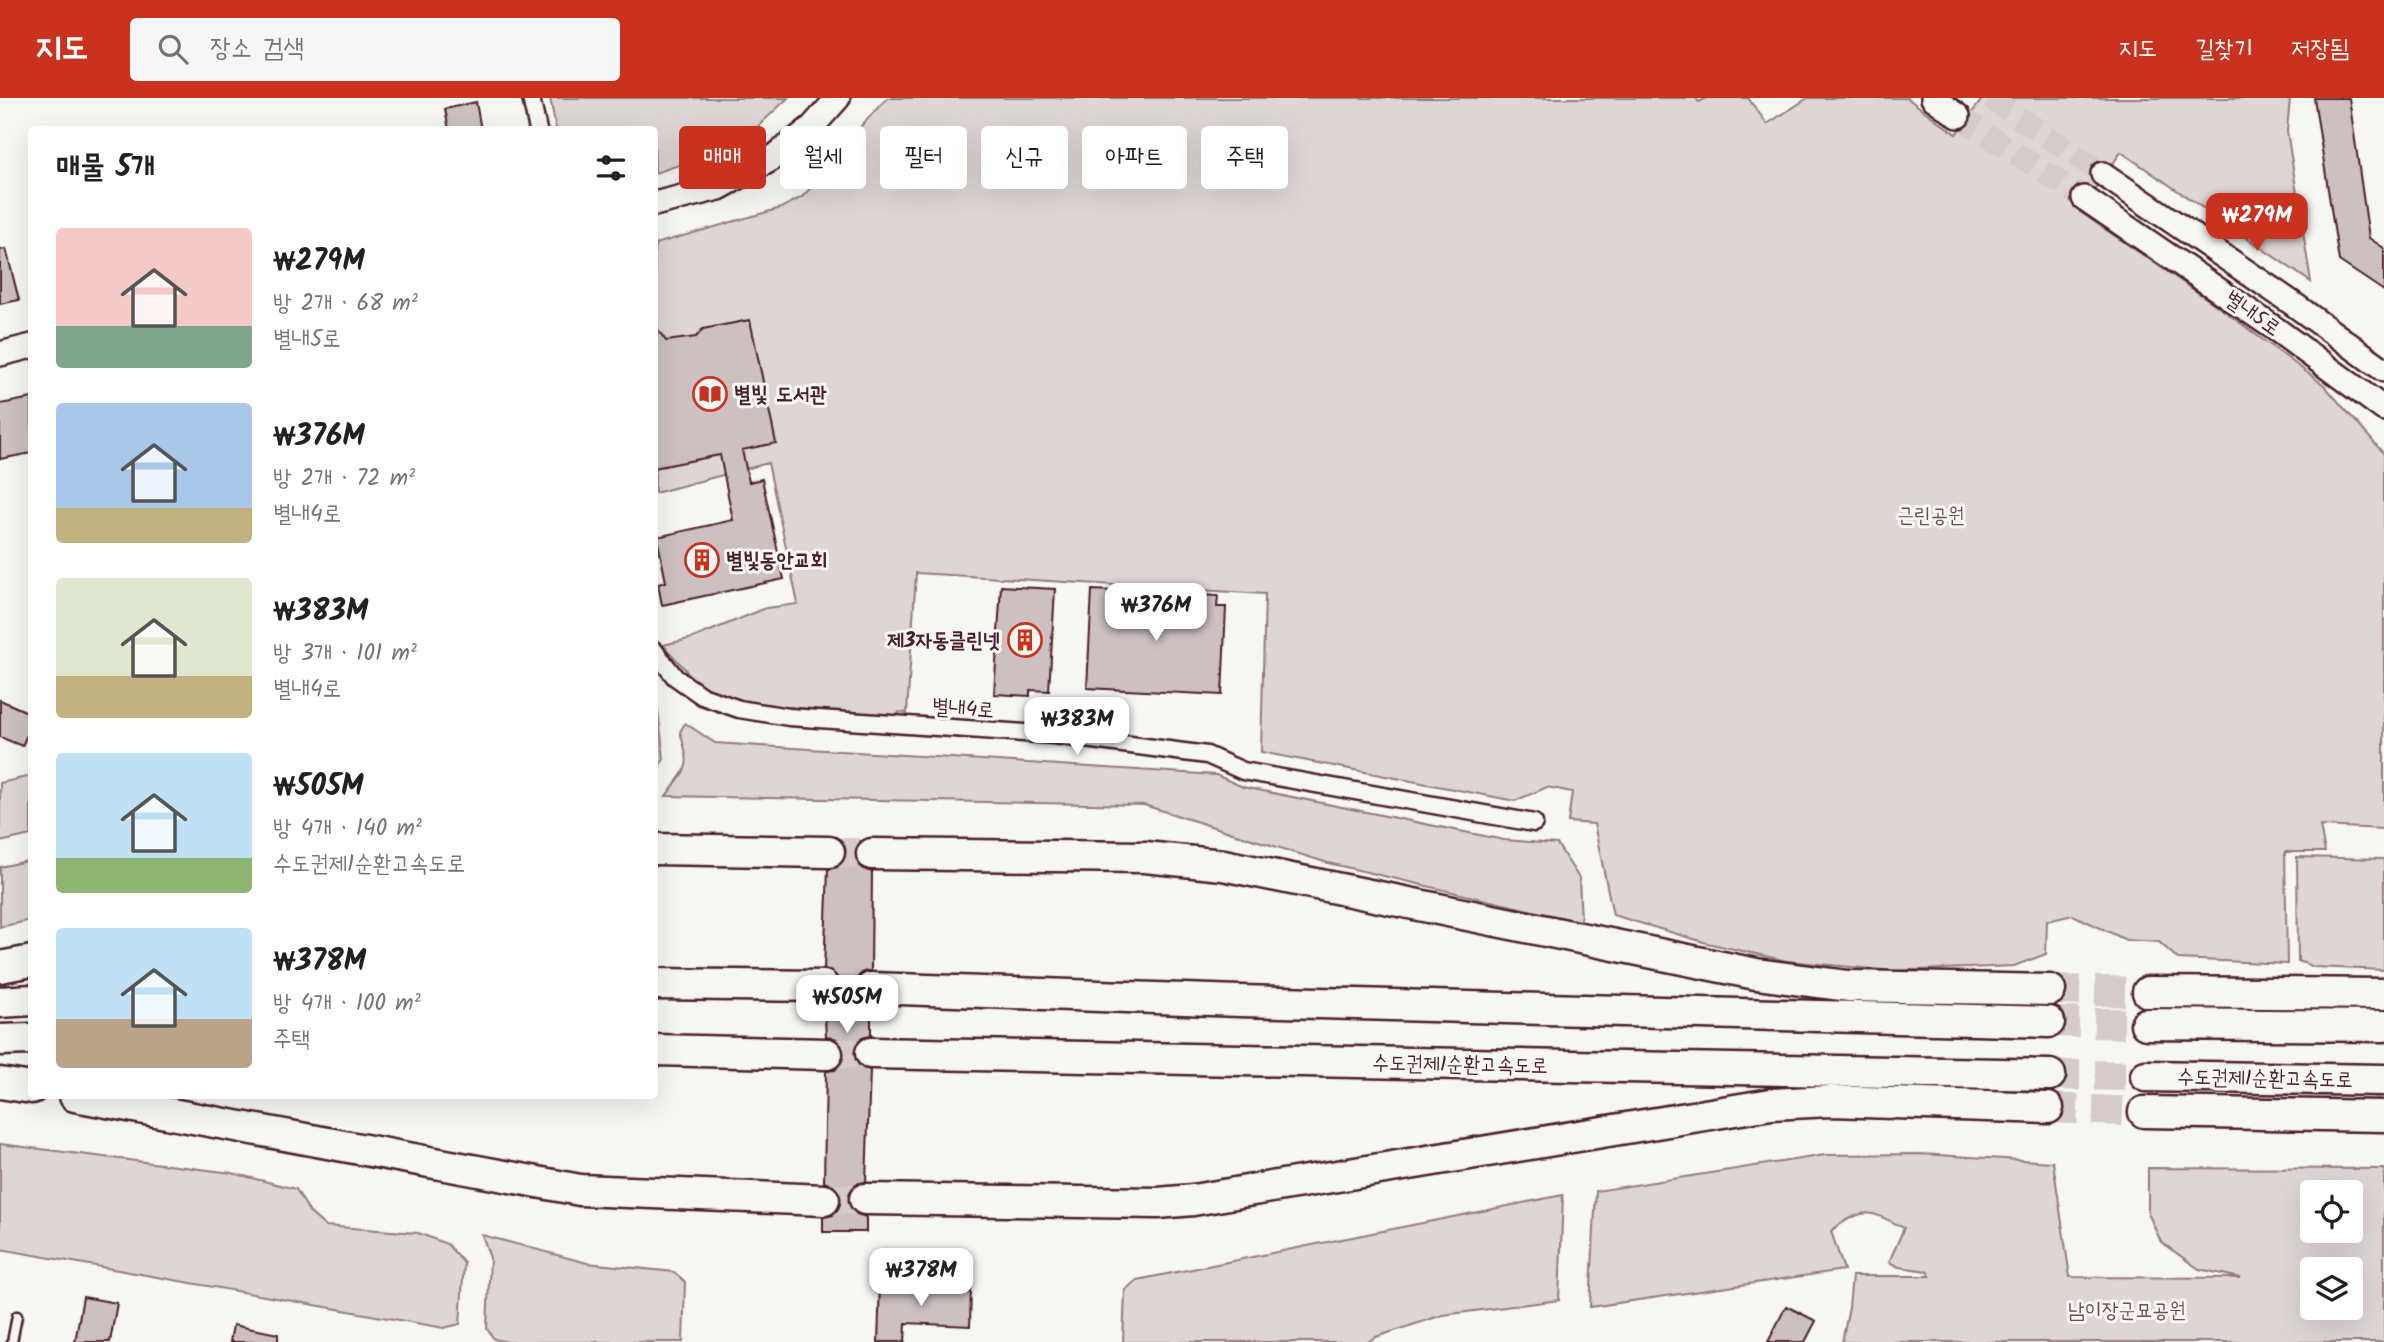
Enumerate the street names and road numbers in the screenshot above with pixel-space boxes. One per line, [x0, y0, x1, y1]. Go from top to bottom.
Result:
street label: 별내5로 [2217, 283, 2287, 346]
street label: 별내4로 [931, 691, 995, 728]
street label: 수도권제1순환고속도로 [1372, 1047, 1548, 1084]
street label: 수도권제1순환고속도로 [2177, 1061, 2353, 1098]

